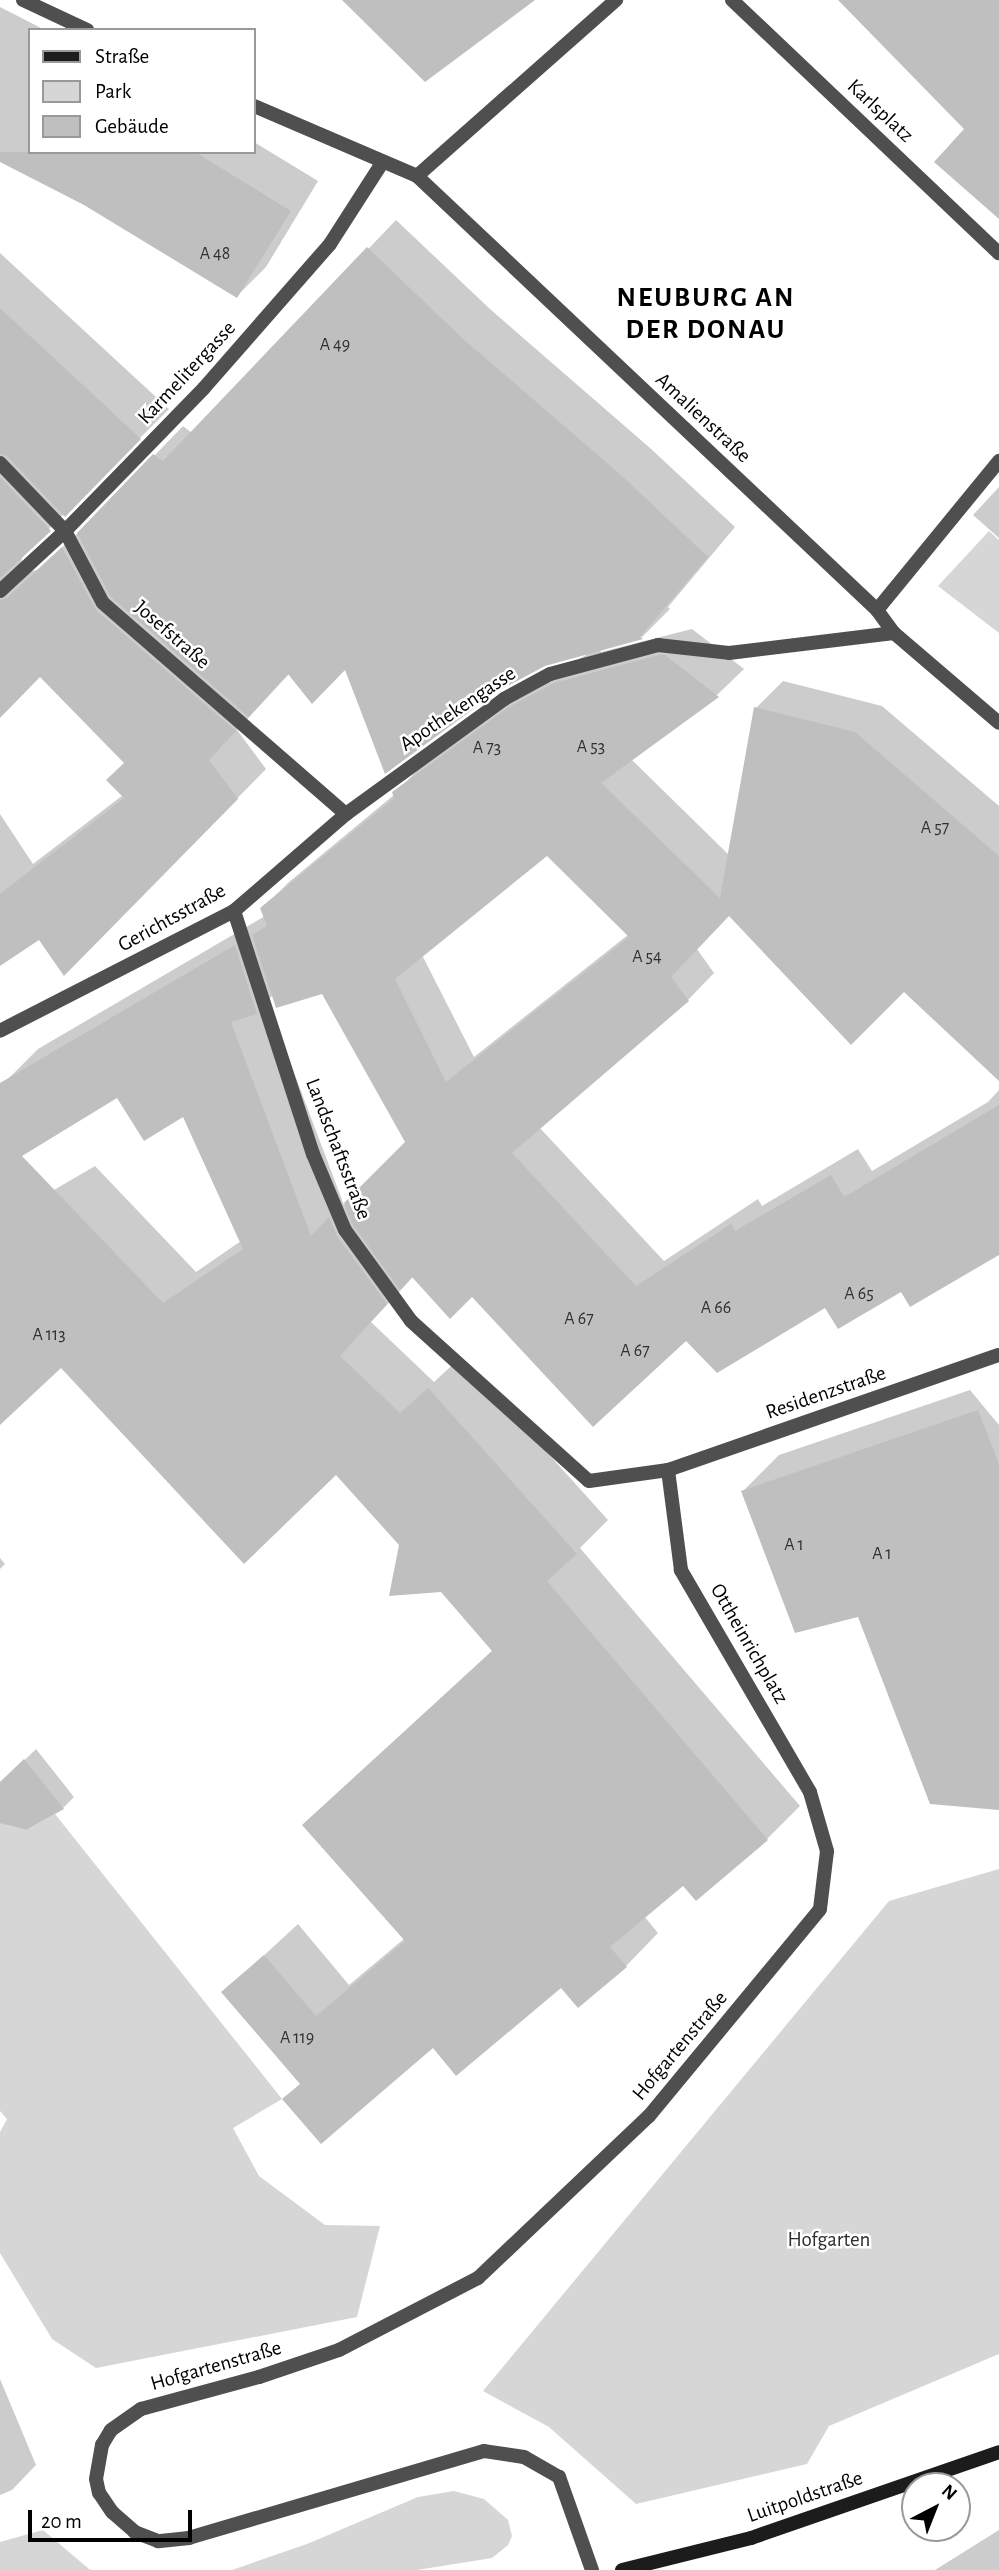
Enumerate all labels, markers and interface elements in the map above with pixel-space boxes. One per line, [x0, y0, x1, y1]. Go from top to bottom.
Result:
legend [28, 28, 256, 154]
text: Straße [95, 46, 149, 67]
street label: Karlsplatz [842, 74, 918, 148]
text: Park [95, 81, 131, 102]
text: Gebäude [95, 116, 169, 137]
house number: A 48 [200, 243, 230, 265]
district label: NEUBURG AN DER DONAU [618, 281, 794, 347]
street label: Karmelitergasse [133, 316, 241, 430]
house number: A 49 [320, 334, 350, 356]
street label: Amalienstraße [650, 367, 756, 469]
street label: Josefstraße [129, 595, 215, 675]
street label: Apothekengasse [395, 661, 521, 757]
house number: A 53 [577, 736, 605, 758]
house number: A 73 [473, 737, 501, 759]
house number: A 57 [921, 817, 949, 839]
street label: Gerichtsstraße [114, 878, 230, 958]
house number: A 54 [632, 946, 662, 968]
street label: Landschaftsstraße [299, 1075, 377, 1223]
house number: A 65 [844, 1283, 874, 1305]
house number: A 66 [701, 1297, 731, 1319]
house number: A 67 [564, 1308, 594, 1330]
house number: A 113 [32, 1324, 66, 1346]
house number: A 67 [620, 1340, 650, 1362]
street label: Residenzstraße [763, 1361, 889, 1425]
house number: A 1 [784, 1534, 804, 1556]
house number: A 1 [872, 1543, 892, 1565]
street label: Ottheinrichplatz [704, 1579, 794, 1709]
street label: Hofgartenstraße [627, 1986, 733, 2106]
house number: A 119 [280, 2027, 314, 2049]
park label: Hofgarten [788, 2227, 870, 2253]
street label: Hofgartenstraße [148, 2335, 284, 2397]
street label: Luitpoldstraße [744, 2465, 866, 2529]
north arrow [901, 2472, 971, 2542]
text: N [938, 2481, 960, 2504]
scale bar [32, 2496, 196, 2540]
text: 20 m [41, 2511, 82, 2532]

